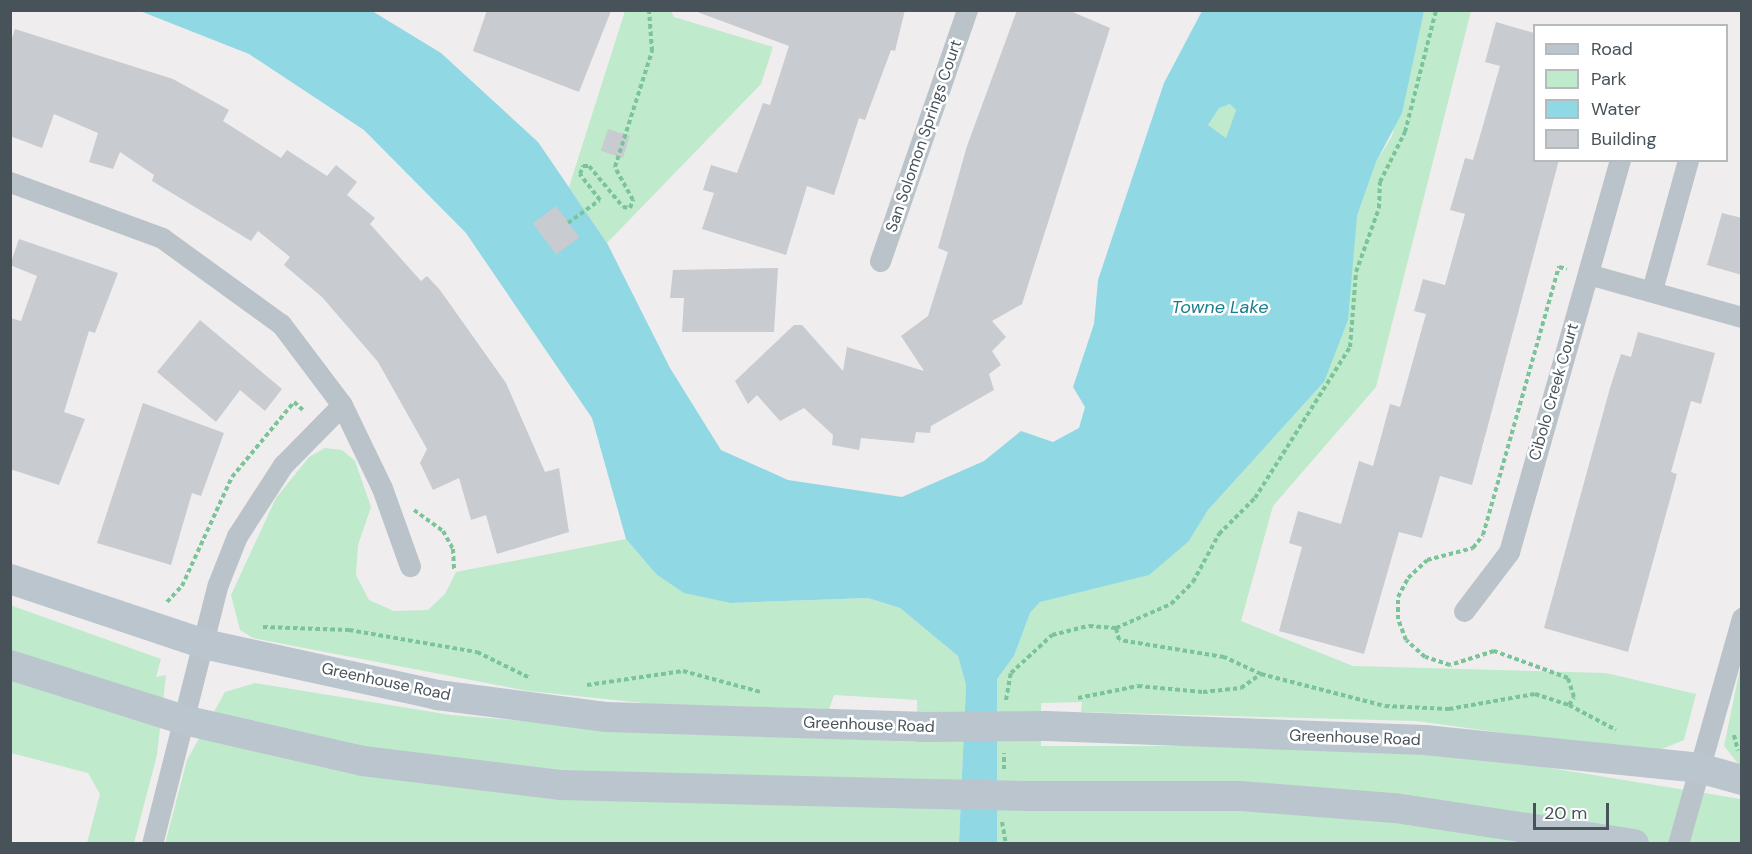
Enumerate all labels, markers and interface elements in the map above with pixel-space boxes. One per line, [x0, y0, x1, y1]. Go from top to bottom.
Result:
legend [1533, 24, 1728, 162]
street label: San Solomon Springs Court [882, 37, 966, 235]
text: Road [1591, 37, 1633, 61]
text: Park [1591, 67, 1627, 91]
text: Water [1591, 97, 1641, 121]
text: Building [1591, 127, 1656, 151]
water label: Towne Lake [1171, 296, 1269, 318]
street label: Cibolo Creek Court [1525, 321, 1583, 463]
street label: Greenhouse Road [320, 659, 452, 705]
street label: Greenhouse Road [803, 713, 935, 737]
street label: Greenhouse Road [1289, 726, 1421, 750]
scale bar [1536, 791, 1612, 829]
text: 20 m [1544, 801, 1587, 825]

